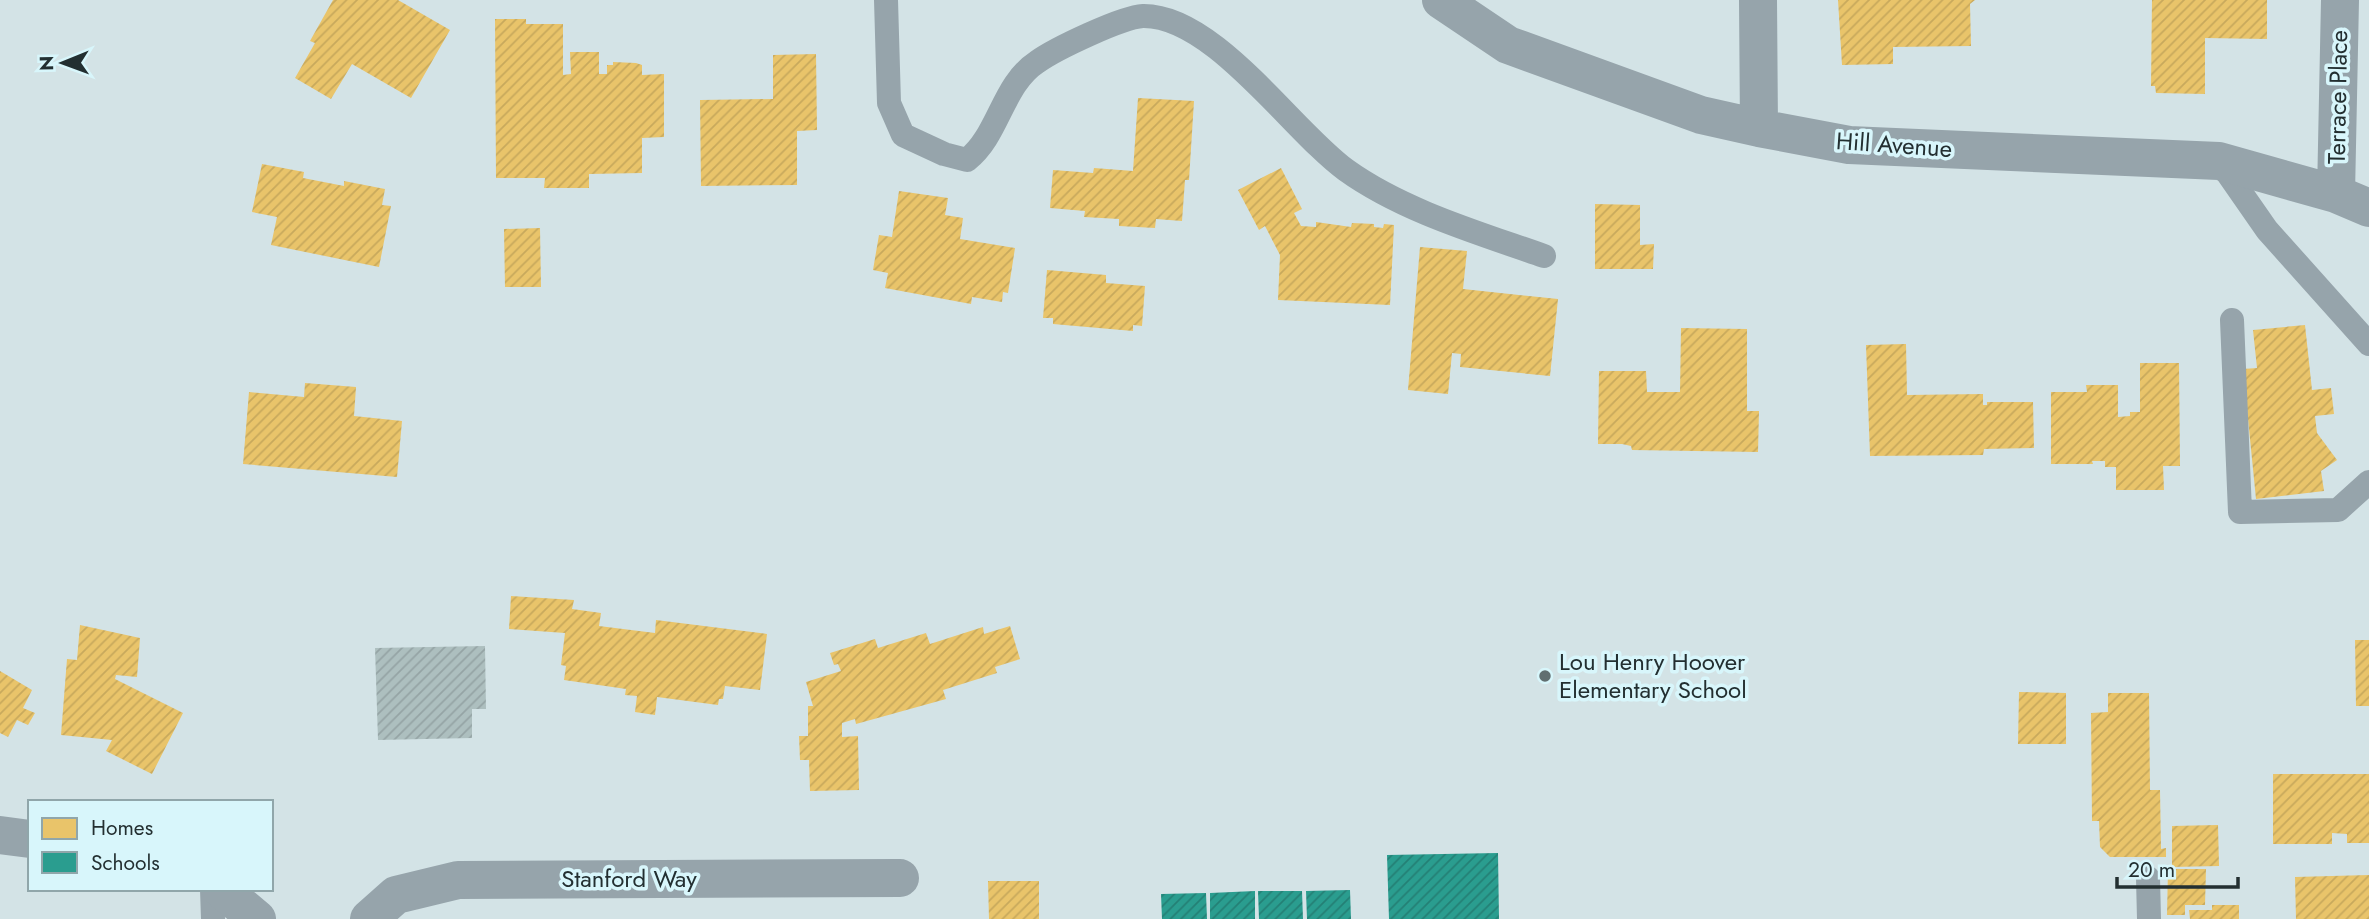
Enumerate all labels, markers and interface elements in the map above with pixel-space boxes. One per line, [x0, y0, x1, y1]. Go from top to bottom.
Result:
north arrow [28, 28, 98, 98]
street label: Terrace Place [2319, 30, 2356, 164]
text: N [33, 56, 60, 71]
street label: Hill Avenue [1835, 123, 1953, 166]
place label: Lou Henry Hoover Elementary School [1559, 644, 1747, 707]
marker: Lou Henry Hoover Elementary School [1537, 668, 1553, 684]
legend [28, 800, 273, 891]
text: Homes [91, 813, 153, 843]
scale bar [2117, 846, 2238, 890]
text: Schools [91, 848, 160, 878]
text: 20 m [2128, 855, 2175, 885]
street label: Stanford Way [561, 861, 697, 896]

